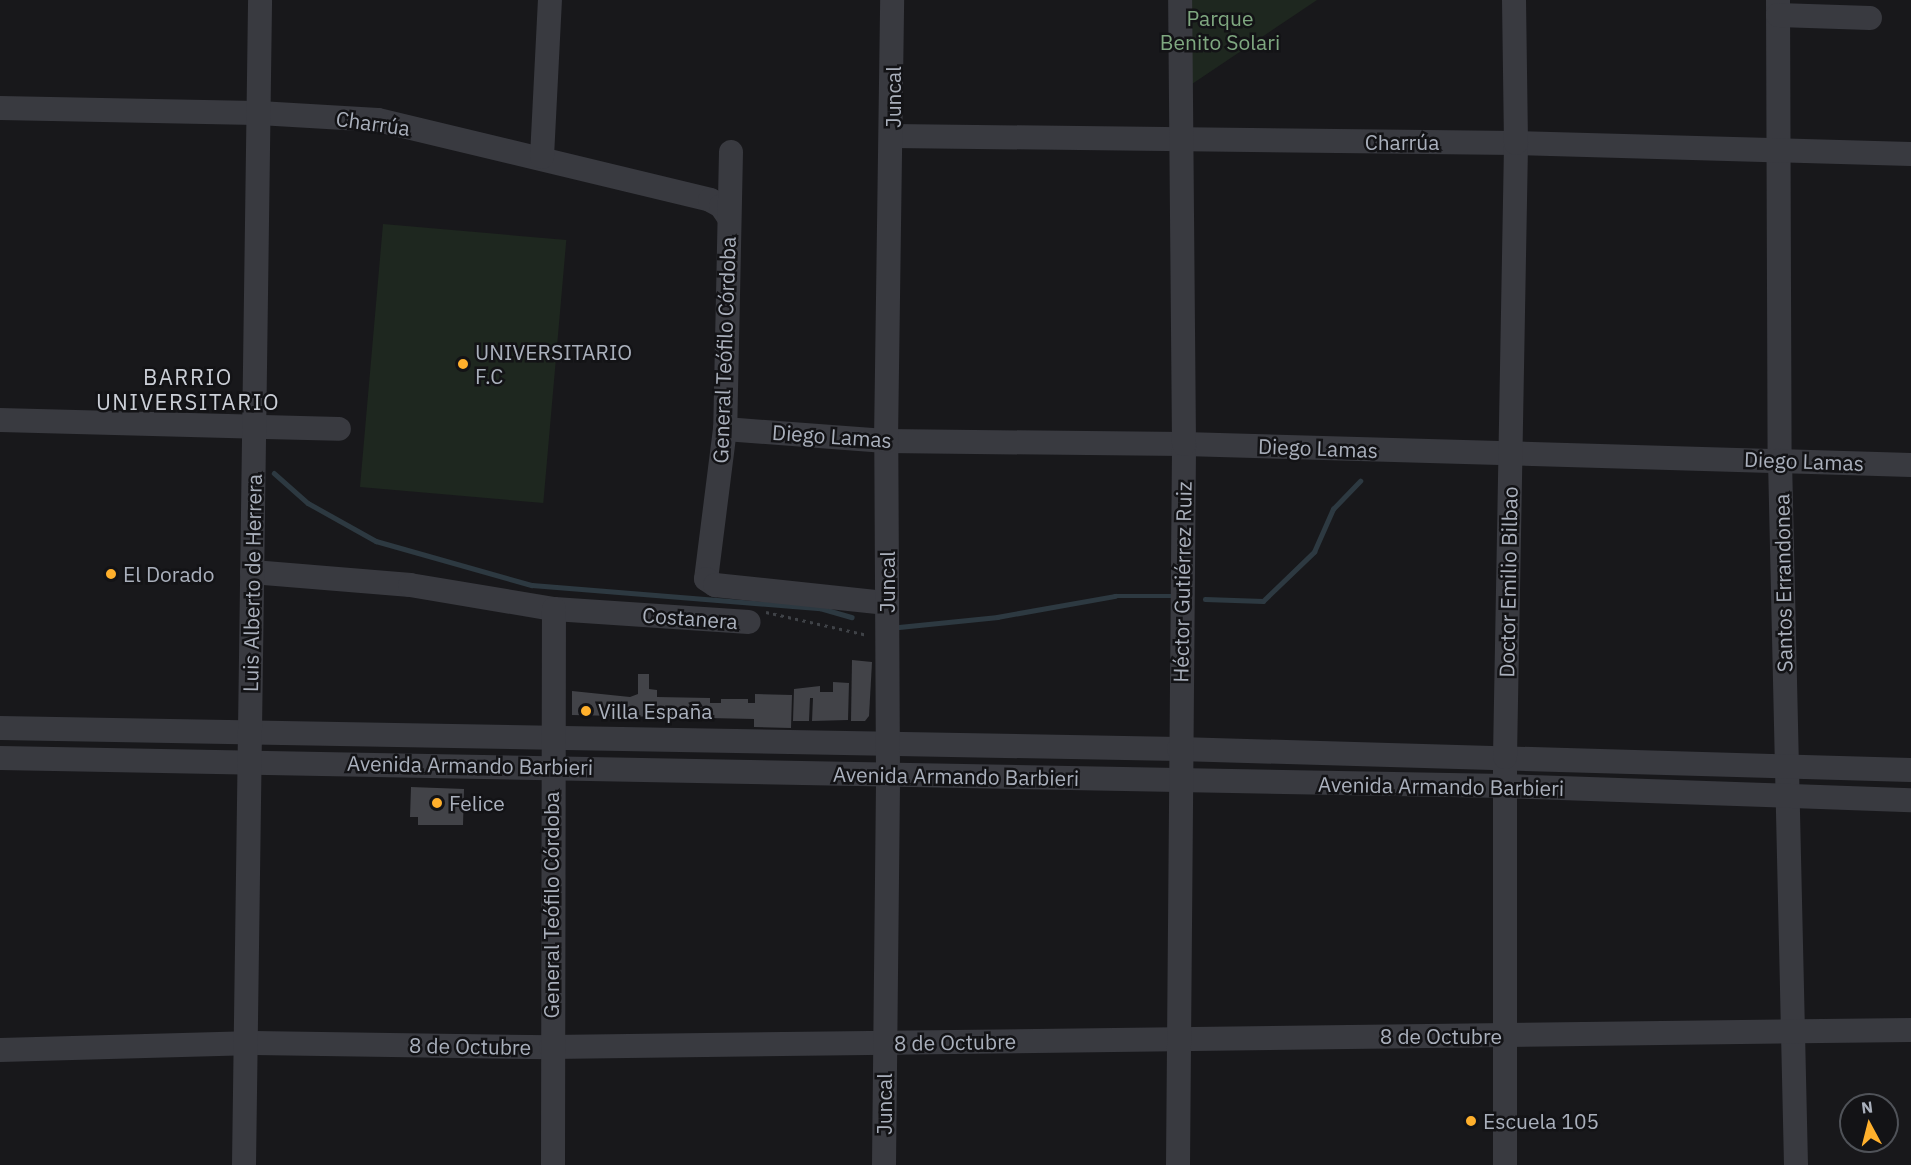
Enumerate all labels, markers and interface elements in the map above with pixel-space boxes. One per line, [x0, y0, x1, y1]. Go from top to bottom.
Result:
park label: Parque Benito Solari [1160, 5, 1280, 55]
street label: Juncal [880, 66, 906, 128]
street label: Charrúa [334, 105, 412, 141]
street label: Charrúa [1365, 129, 1439, 155]
street label: General Teófilo Córdoba [707, 236, 741, 464]
place label: UNIVERSITARIO F.C [475, 339, 632, 389]
marker: UNIVERSITARIO F.C [456, 357, 470, 371]
district label: BARRIO UNIVERSITARIO [96, 363, 280, 414]
street label: Diego Lamas [771, 419, 893, 453]
street label: Diego Lamas [1258, 433, 1378, 463]
street label: Diego Lamas [1744, 446, 1864, 476]
street label: Luis Alberto de Herrera [237, 474, 267, 692]
street label: Héctor Gutiérrez Ruiz [1168, 481, 1196, 683]
street label: Doctor Emilio Bilbao [1494, 486, 1522, 678]
street label: Santos Errandonea [1769, 493, 1797, 673]
street label: Juncal [874, 551, 900, 613]
place label: El Dorado [123, 561, 215, 587]
marker: El Dorado [104, 567, 118, 581]
street label: Costanera [641, 602, 739, 634]
place label: Villa España [598, 698, 713, 724]
marker: Villa España [579, 704, 593, 718]
street label: Avenida Armando Barbieri [347, 750, 593, 780]
street label: Avenida Armando Barbieri [833, 761, 1079, 791]
street label: Avenida Armando Barbieri [1318, 771, 1564, 801]
place label: Felice [449, 790, 505, 816]
street label: General Teófilo Córdoba [538, 792, 564, 1018]
marker: Felice [430, 796, 444, 810]
street label: 8 de Octubre [1380, 1023, 1502, 1049]
street label: 8 de Octubre [894, 1028, 1016, 1056]
street label: 8 de Octubre [409, 1032, 531, 1060]
street label: Juncal [871, 1073, 897, 1135]
north arrow [1839, 1093, 1899, 1153]
text: N [1860, 1096, 1874, 1118]
place label: Escuela 105 [1483, 1108, 1599, 1134]
marker: Escuela 105 [1464, 1114, 1478, 1128]

